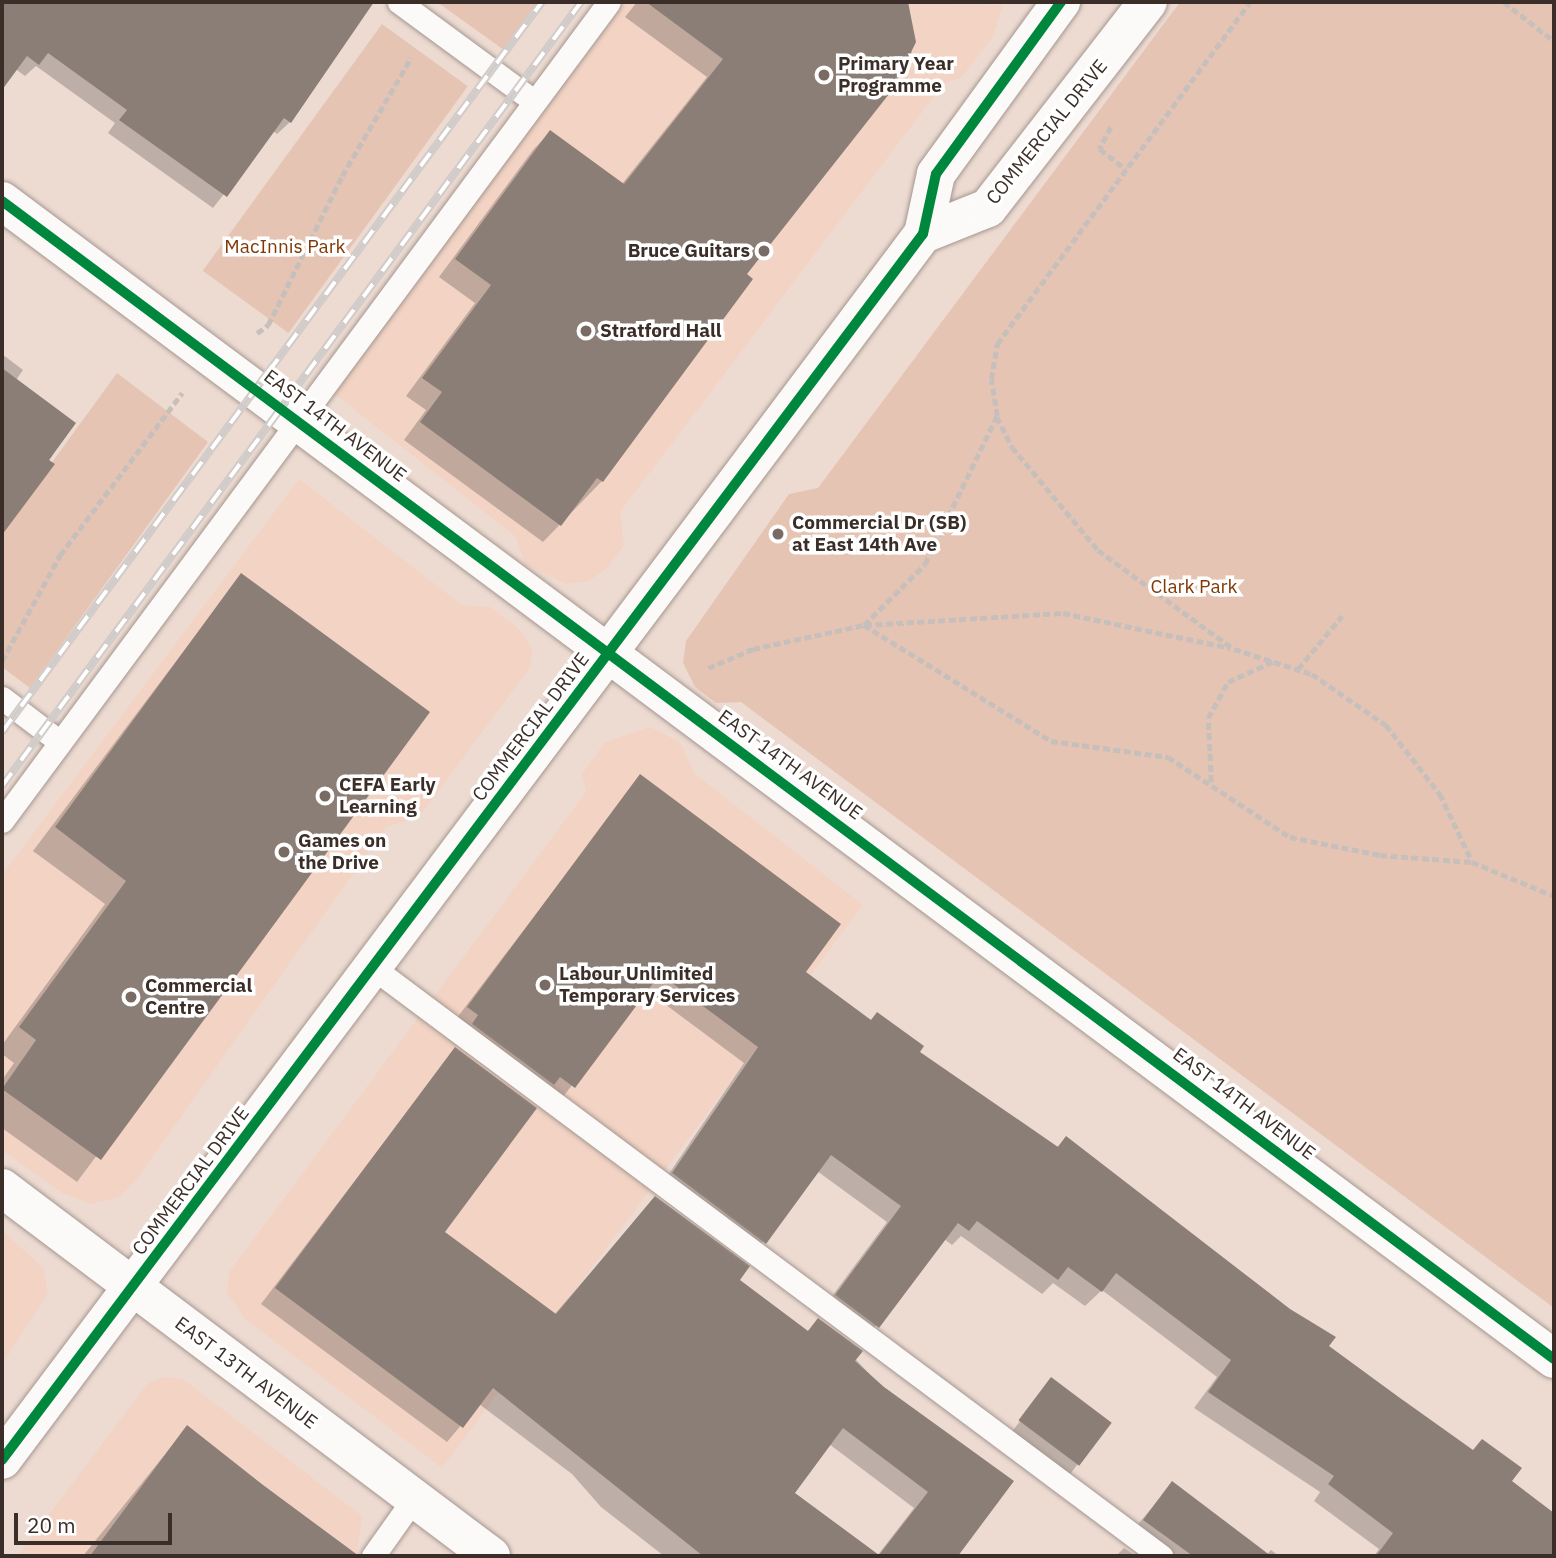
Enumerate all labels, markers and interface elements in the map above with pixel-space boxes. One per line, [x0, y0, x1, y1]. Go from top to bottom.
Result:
place label: Primary Year Programme [838, 53, 954, 97]
street label: COMMERCIAL DRIVE [982, 55, 1112, 209]
marker: Primary Year Programme [816, 67, 832, 83]
park label: MacInnis Park [224, 236, 346, 258]
place label: Bruce Guitars [628, 240, 750, 262]
marker: Bruce Guitars [756, 243, 772, 259]
place label: Stratford Hall [600, 320, 721, 342]
marker: Stratford Hall [578, 323, 594, 339]
street label: EAST 14TH AVENUE [259, 365, 411, 487]
place label: Commercial Dr (SB) at East 14th Ave [792, 512, 966, 556]
marker: Commercial Dr (SB) at East 14th Ave [770, 526, 786, 542]
park label: Clark Park [1150, 576, 1238, 598]
street label: COMMERCIAL DRIVE [468, 648, 594, 806]
street label: EAST 14TH AVENUE [714, 705, 866, 825]
place label: CEFA Early Learning [339, 774, 436, 818]
marker: CEFA Early Learning [317, 788, 333, 804]
place label: Games on the Drive [298, 830, 386, 874]
marker: Games on the Drive [276, 844, 292, 860]
place label: Labour Unlimited Temporary Services [559, 963, 735, 1007]
place label: Commercial Centre [145, 975, 252, 1019]
marker: Labour Unlimited Temporary Services [537, 977, 553, 993]
marker: Commercial Centre [123, 989, 139, 1005]
street label: EAST 14TH AVENUE [1168, 1043, 1320, 1165]
street label: COMMERCIAL DRIVE [128, 1102, 254, 1260]
street label: EAST 13TH AVENUE [170, 1312, 322, 1434]
scale bar [18, 1498, 175, 1542]
text: 20 m [27, 1511, 76, 1539]

